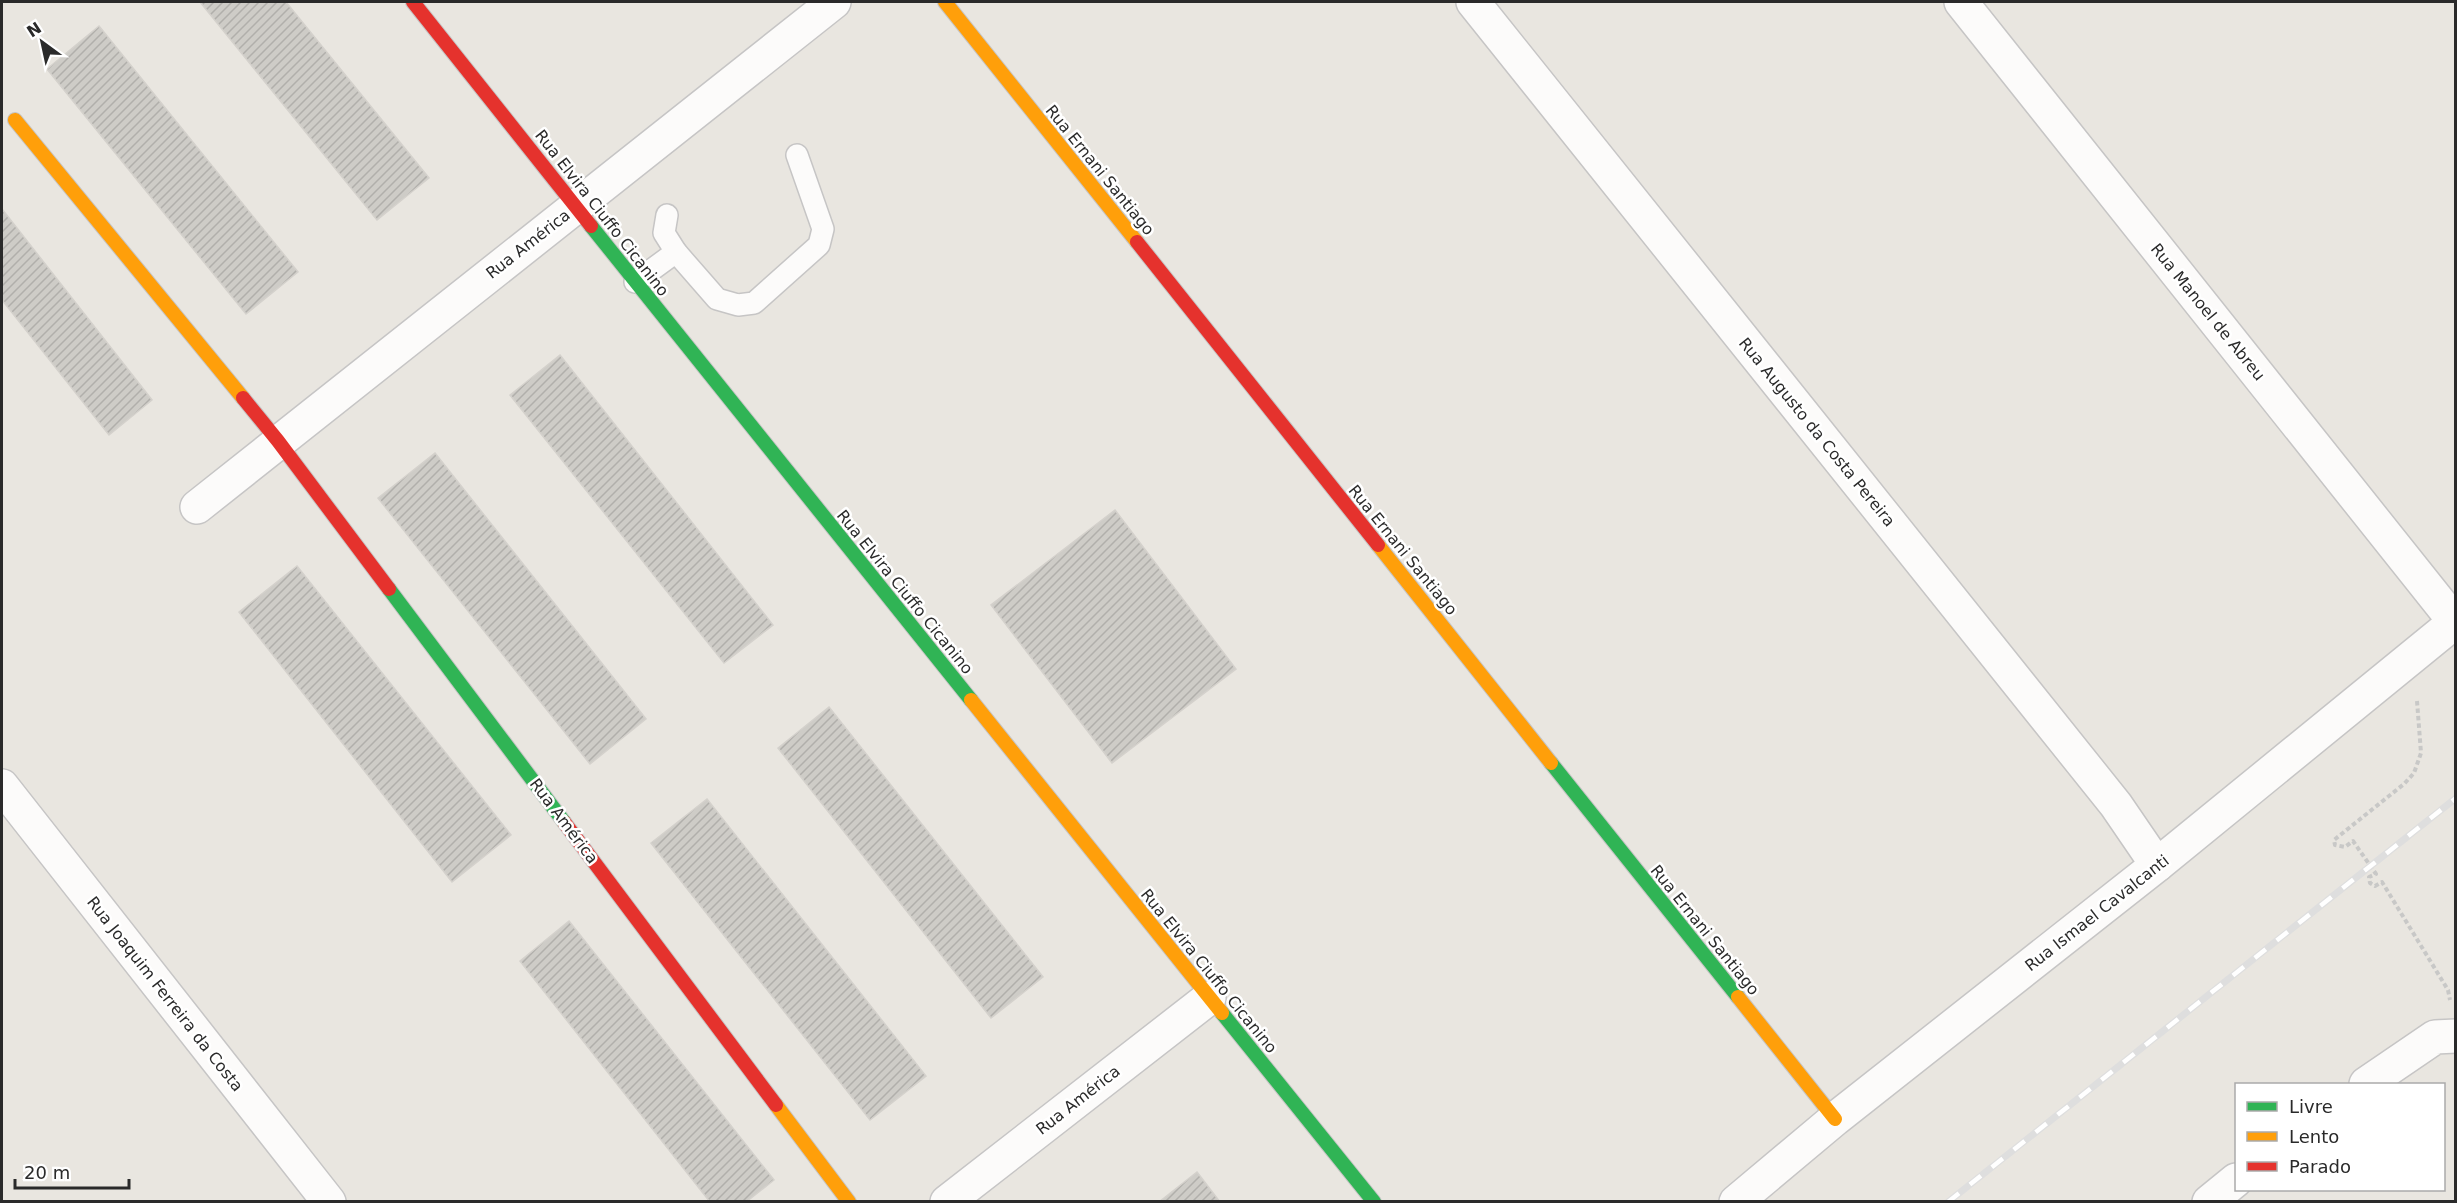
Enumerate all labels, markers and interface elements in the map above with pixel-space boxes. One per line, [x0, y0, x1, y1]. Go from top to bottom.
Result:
north arrow [12, 12, 72, 72]
text: N [23, 18, 45, 41]
street label: Rua Ernani Santiago [1042, 101, 1158, 239]
street label: Rua Elvira Ciuffo Cicanino [531, 126, 673, 300]
street label: Rua América [482, 205, 574, 283]
street label: Rua Manoel de Abreu [2147, 240, 2269, 384]
street label: Rua Augusto da Costa Pereira [1735, 334, 1899, 530]
street label: Rua Ernani Santiago [1345, 481, 1461, 619]
street label: Rua Elvira Ciuffo Cicanino [833, 506, 977, 678]
street label: Rua América [526, 775, 602, 867]
street label: Rua Ismael Cavalcanti [2021, 851, 2173, 975]
street label: Rua Ernani Santiago [1647, 861, 1763, 999]
street label: Rua Elvira Ciuffo Cicanino [1137, 885, 1281, 1057]
street label: Rua Joaquim Ferreira da Costa [83, 893, 247, 1095]
street label: Rua América [1032, 1061, 1124, 1139]
legend [2235, 1083, 2445, 1191]
text: Livre [2289, 1096, 2333, 1117]
text: Lento [2289, 1126, 2339, 1147]
scale bar [15, 1152, 129, 1190]
text: Parado [2289, 1156, 2351, 1177]
text: 20 m [24, 1162, 70, 1183]

